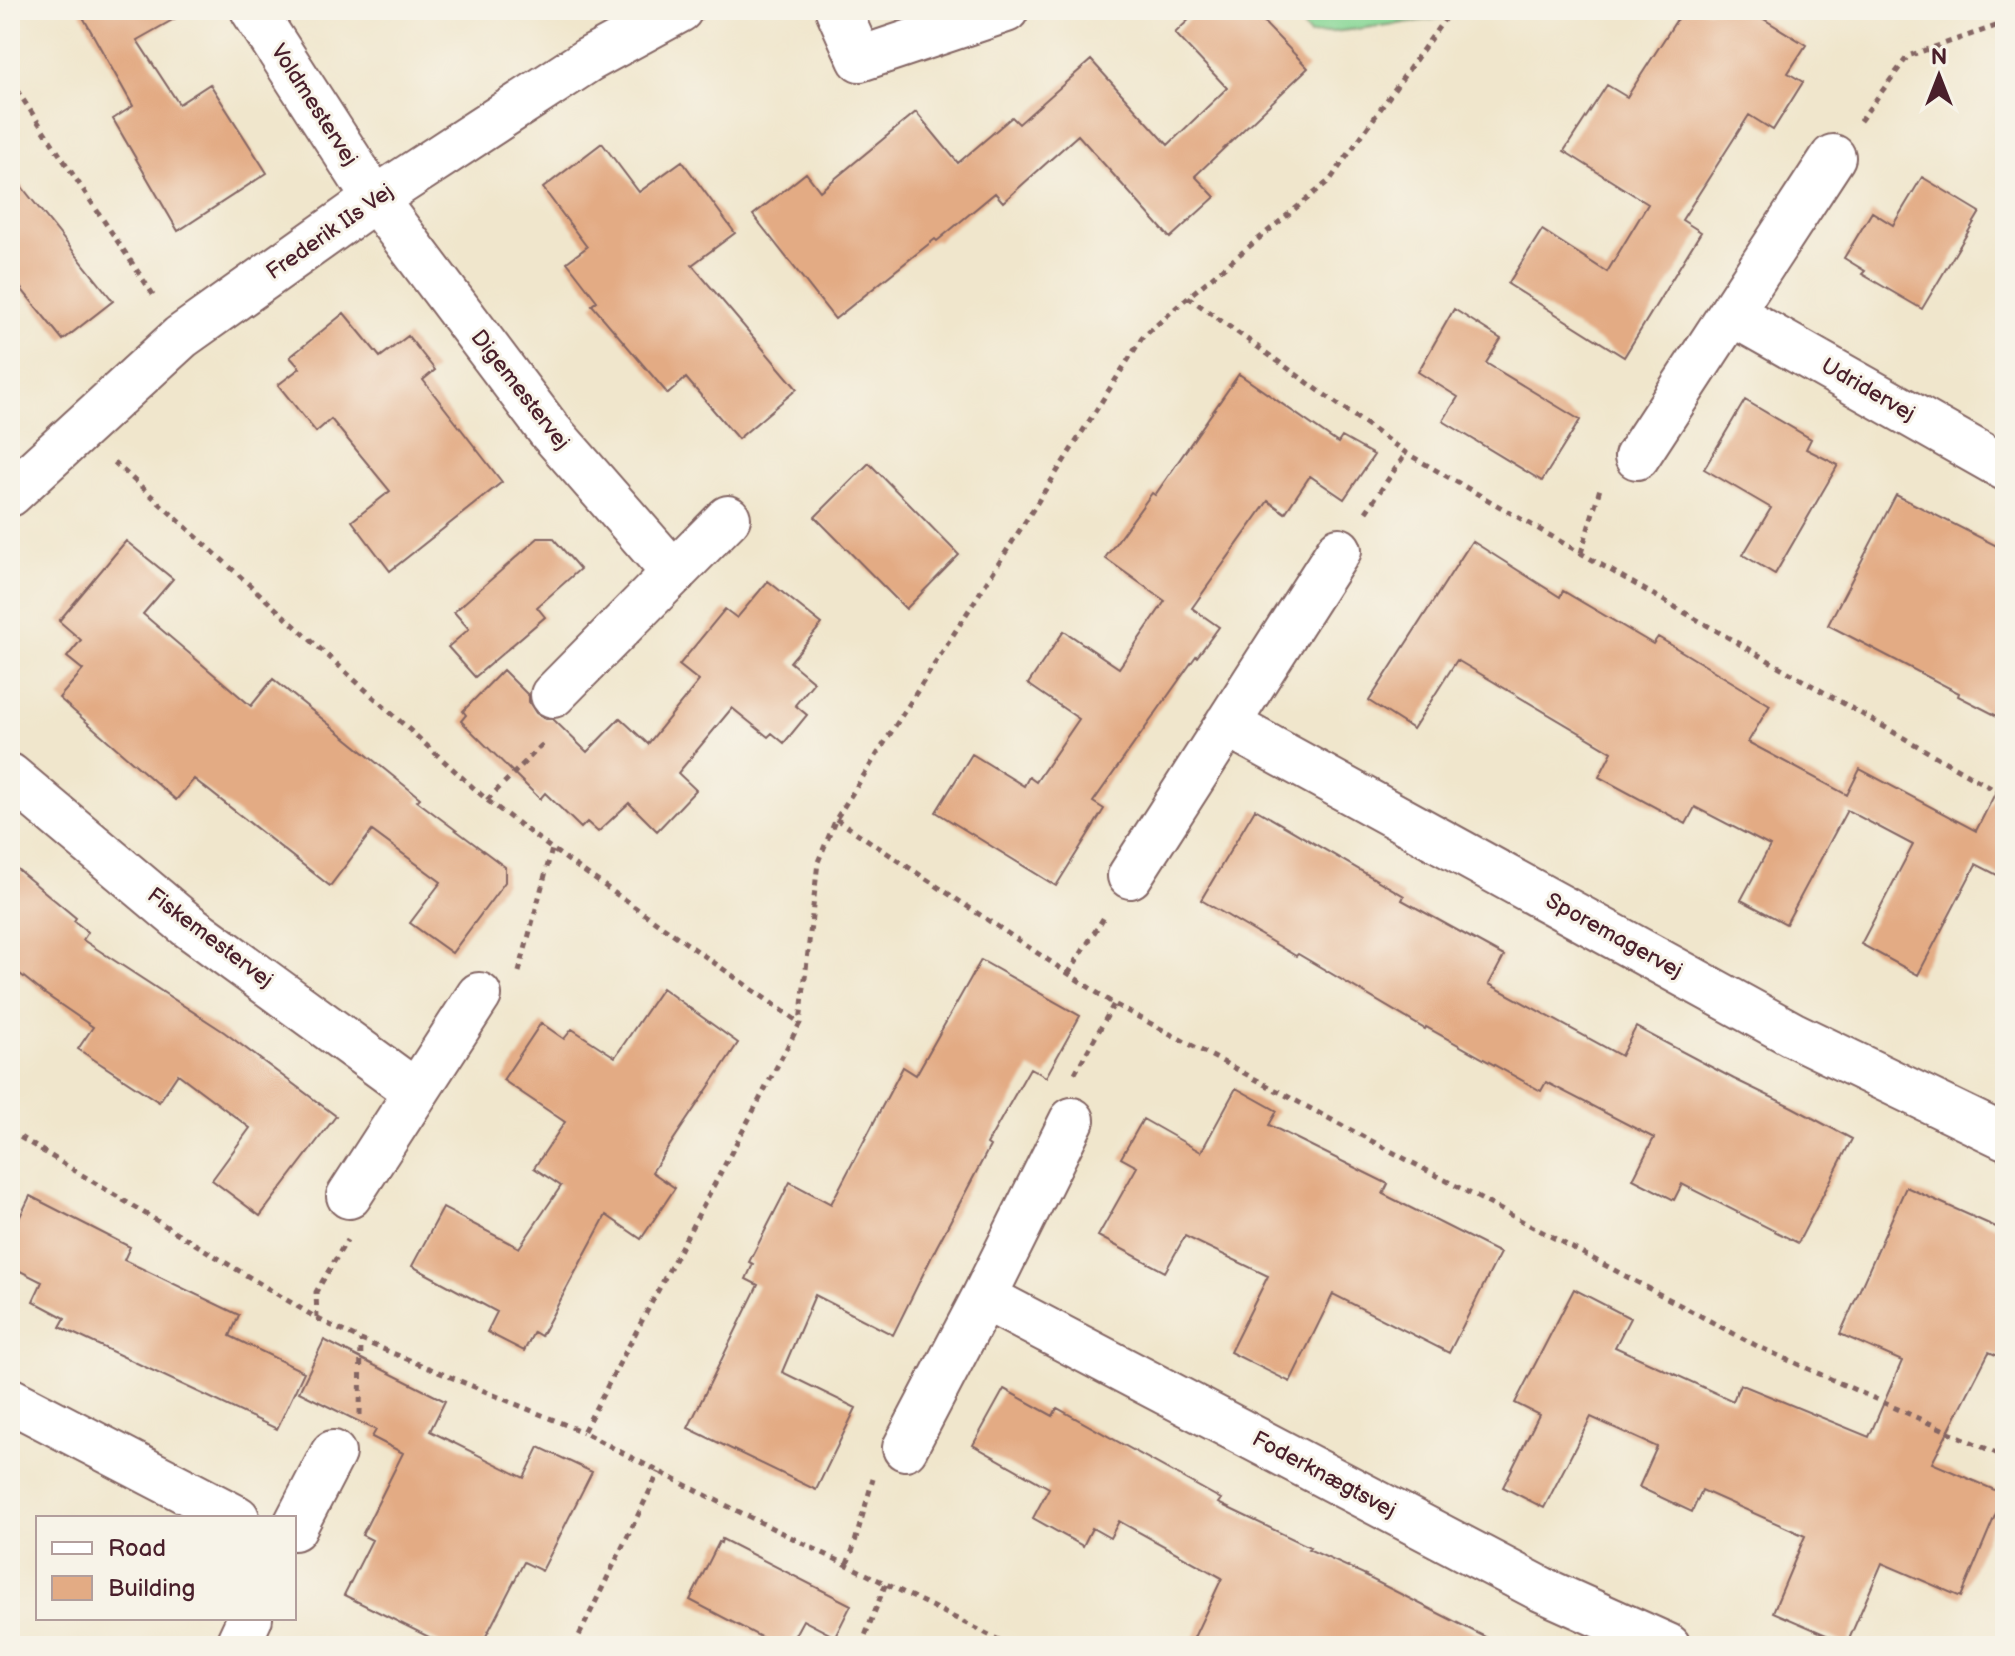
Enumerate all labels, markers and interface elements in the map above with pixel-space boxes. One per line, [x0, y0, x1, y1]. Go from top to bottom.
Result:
north arrow [1899, 36, 1979, 116]
street label: Voldmestervej [265, 39, 363, 171]
text: N [1931, 44, 1947, 71]
street label: Frederik IIs Vej [261, 178, 399, 286]
street label: Digemestervej [465, 325, 575, 455]
street label: Udridervej [1816, 352, 1920, 428]
street label: Fiskemestervej [142, 882, 278, 994]
street label: Sporemagervej [1541, 887, 1687, 985]
street label: Foderknægtsvej [1247, 1426, 1401, 1524]
legend [36, 1516, 296, 1620]
text: Road [108, 1534, 166, 1563]
text: Building [108, 1574, 195, 1603]

